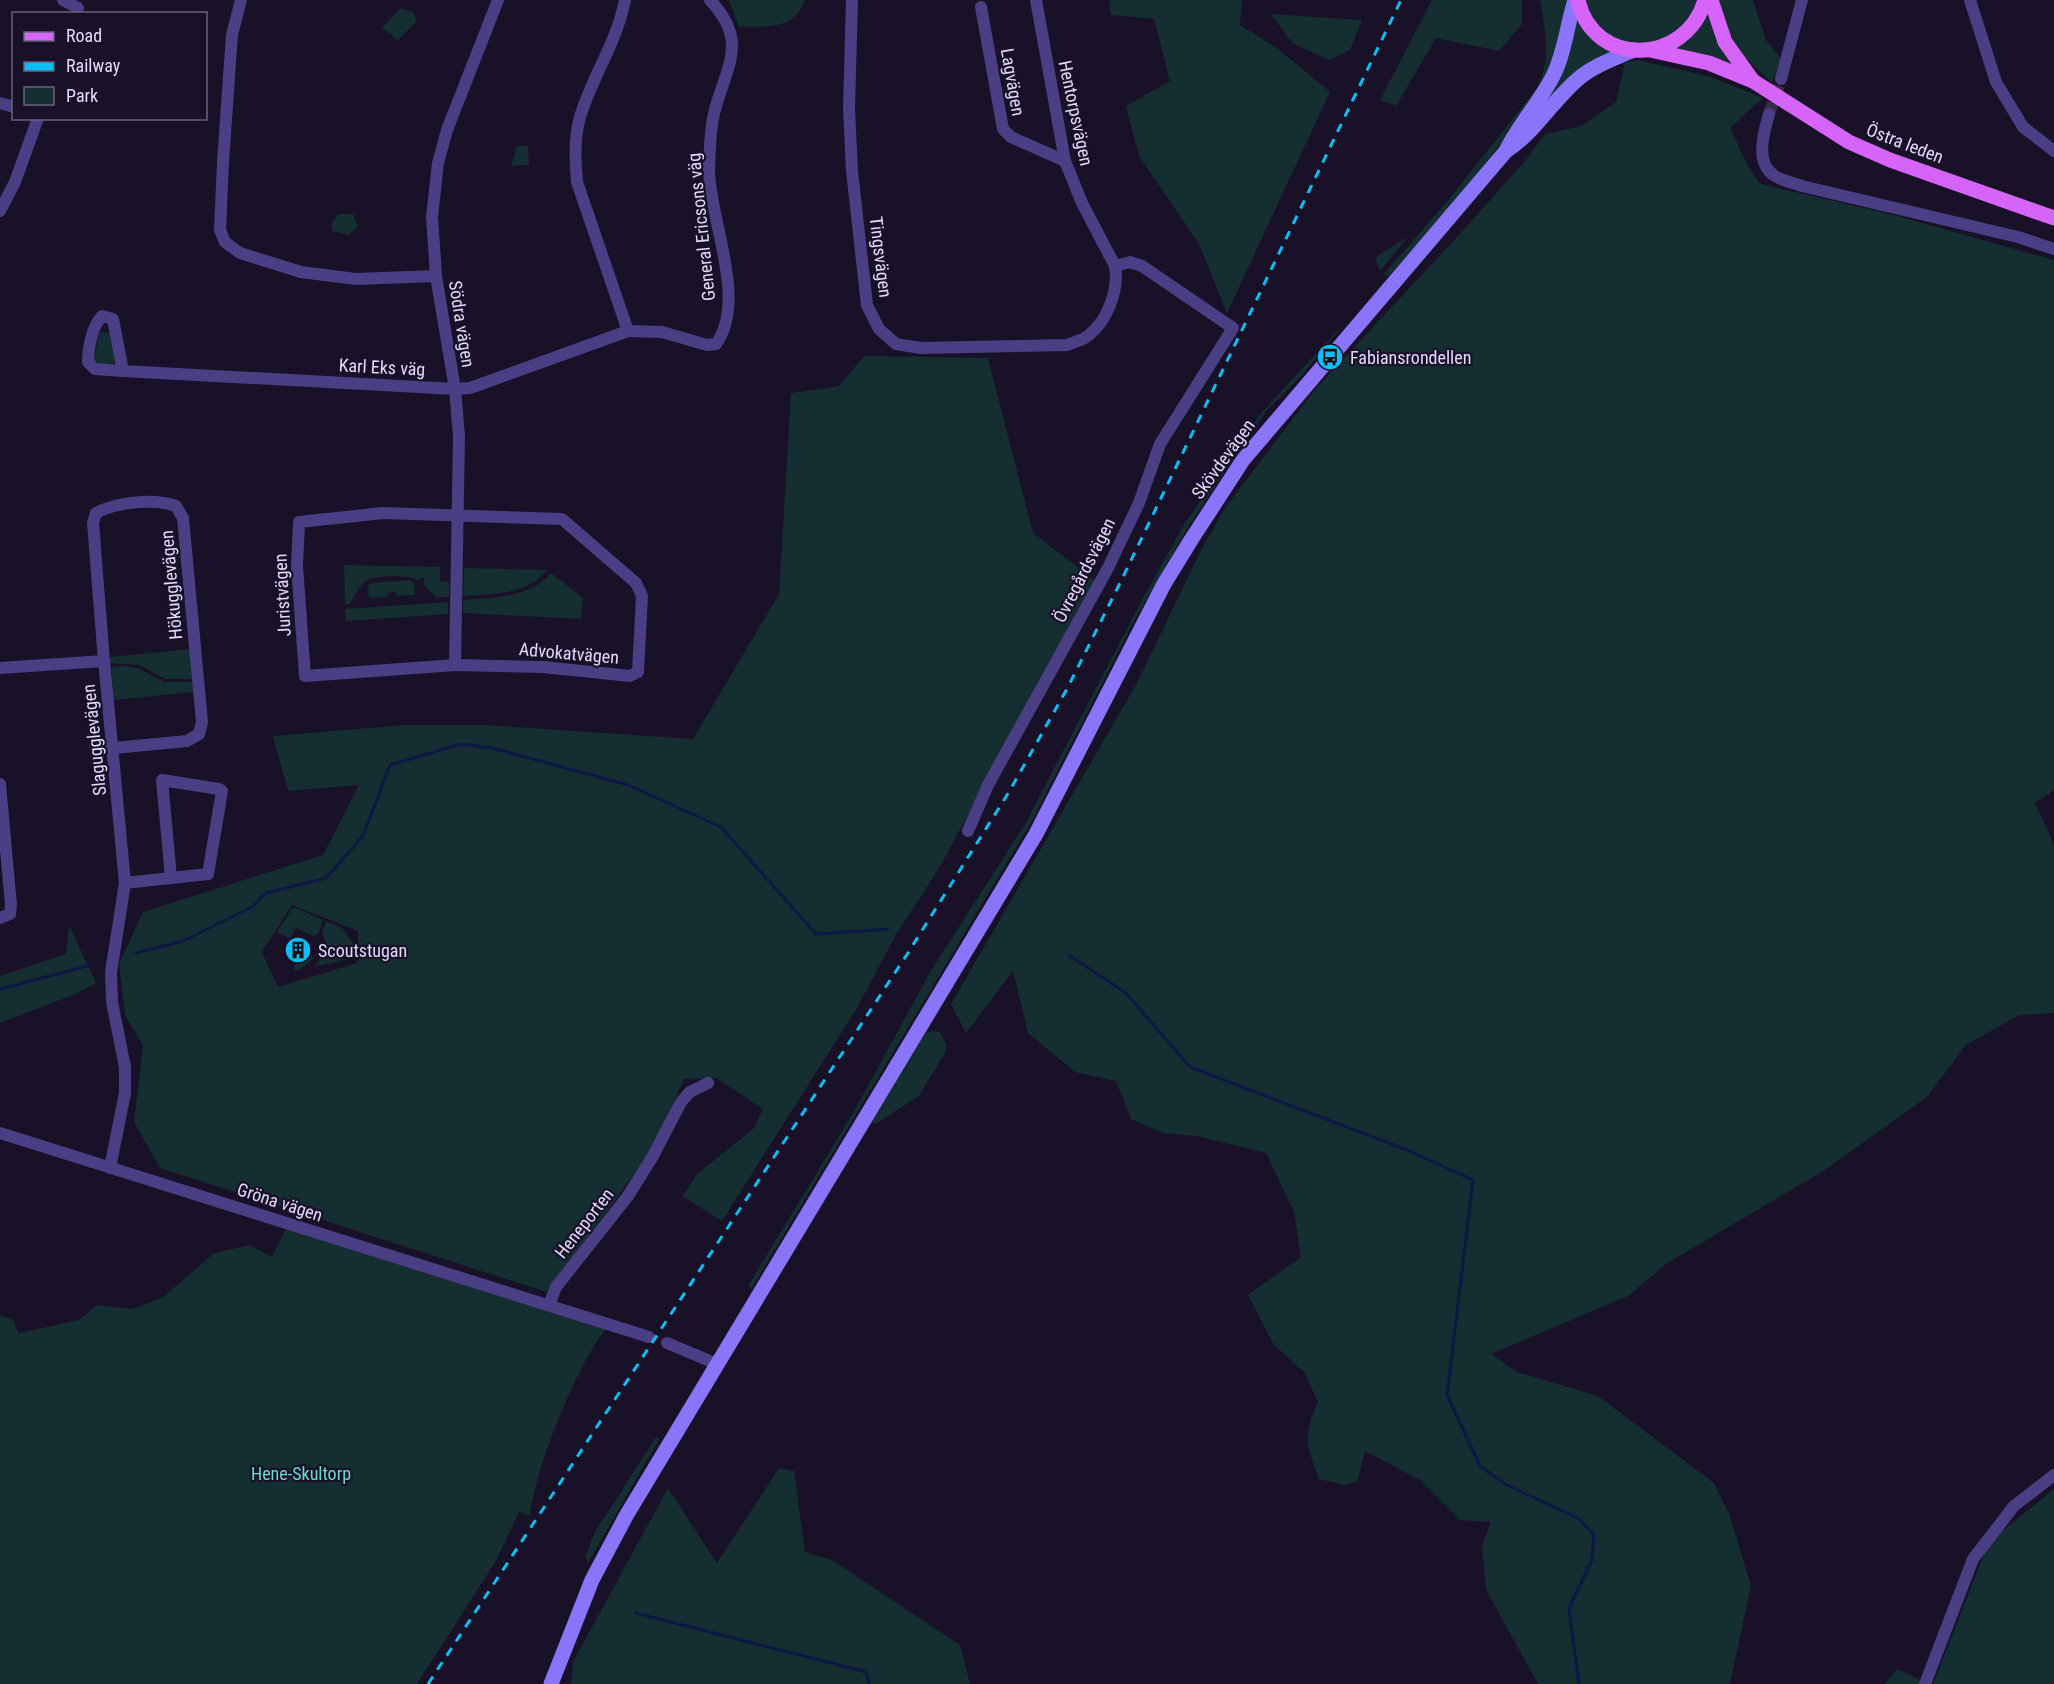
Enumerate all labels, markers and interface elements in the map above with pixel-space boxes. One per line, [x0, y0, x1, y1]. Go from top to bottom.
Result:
legend [12, 12, 207, 120]
text: Road [66, 25, 102, 46]
street label: Lagvägen [997, 47, 1029, 117]
text: Railway [66, 55, 121, 76]
street label: Hentorpsvägen [1055, 58, 1097, 168]
text: Park [66, 85, 98, 106]
street label: Östra leden [1863, 119, 1947, 167]
street label: General Ericsons väg [683, 152, 719, 302]
street label: Tingsvägen [866, 215, 896, 299]
street label: Södra vägen [445, 279, 479, 369]
bus stop icon: Fabiansrondellen [1315, 342, 1345, 372]
place label: Fabiansrondellen [1350, 347, 1471, 368]
street label: Karl Eks väg [338, 354, 426, 380]
street label: Skövdevägen [1187, 415, 1259, 503]
street label: Övregårdsvägen [1049, 514, 1119, 626]
street label: Hökugglevägen [156, 530, 186, 640]
street label: Juristvägen [269, 553, 295, 637]
street label: Advokatvägen [518, 638, 620, 668]
street label: Slagugglevägen [78, 683, 110, 797]
building icon: Scoutstugan [283, 935, 313, 965]
place label: Scoutstugan [318, 940, 407, 961]
street label: Gröna vägen [235, 1178, 325, 1226]
street label: Heneporten [550, 1184, 618, 1262]
park label: Hene-Skultorp [251, 1463, 351, 1484]

